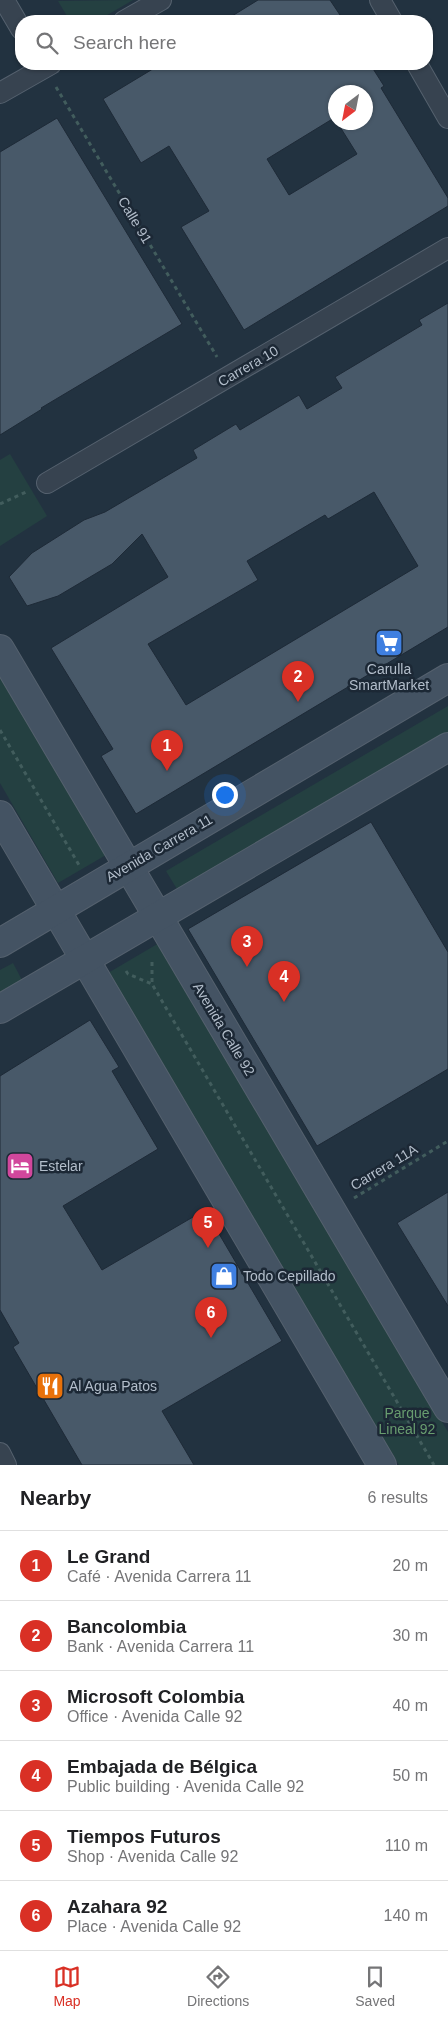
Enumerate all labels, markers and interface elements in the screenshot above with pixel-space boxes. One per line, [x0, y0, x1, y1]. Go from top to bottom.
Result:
search box [15, 15, 433, 70]
icon: search [33, 29, 61, 57]
text: Search here [73, 32, 177, 53]
north arrow [328, 85, 373, 130]
street label: Calle 91 [115, 194, 155, 246]
street label: Carrera 10 [215, 342, 281, 390]
supermarket icon: Carulla SmartMarket [374, 628, 404, 658]
pin: 2 [282, 661, 314, 702]
place label: Carulla SmartMarket [349, 661, 429, 693]
pin: 1 [151, 730, 183, 771]
your location [212, 782, 238, 808]
street label: Avenida Carrera 11 [103, 811, 215, 885]
pin: 3 [231, 926, 263, 967]
pin: 4 [268, 961, 300, 1002]
street label: Avenida Calle 92 [190, 980, 258, 1079]
street label: Carrera 11A [348, 1140, 421, 1193]
hotel icon: Estelar [5, 1151, 35, 1181]
place label: Estelar [39, 1158, 83, 1174]
pin: 5 [192, 1207, 224, 1248]
shop icon: Todo Cepillado [209, 1261, 239, 1291]
place label: Todo Cepillado [243, 1268, 336, 1284]
pin: 6 [195, 1297, 227, 1338]
restaurant icon: Al Agua Patos [35, 1371, 65, 1401]
place label: Al Agua Patos [69, 1378, 157, 1394]
park label: Parque Lineal 92 [379, 1405, 436, 1437]
text: Nearby [20, 1486, 91, 1509]
text: 6 results [368, 1489, 428, 1506]
text: Le Grand [67, 1546, 150, 1567]
text: 1 [32, 1557, 40, 1574]
text: 20 m [392, 1557, 428, 1574]
text: Café · Avenida Carrera 11 [67, 1568, 251, 1585]
text: Bancolombia [67, 1616, 186, 1637]
text: 2 [32, 1627, 40, 1644]
text: 30 m [392, 1627, 428, 1644]
text: Bank · Avenida Carrera 11 [67, 1638, 254, 1655]
text: Microsoft Colombia [67, 1686, 244, 1707]
text: 3 [32, 1697, 40, 1714]
text: 40 m [392, 1697, 428, 1714]
text: Office · Avenida Calle 92 [67, 1708, 243, 1725]
text: Embajada de Bélgica [67, 1756, 257, 1777]
text: 4 [32, 1767, 40, 1784]
text: 50 m [392, 1767, 428, 1784]
text: Public building · Avenida Calle 92 [67, 1778, 304, 1795]
text: Tiempos Futuros [67, 1826, 221, 1847]
text: 5 [32, 1837, 40, 1854]
text: 110 m [385, 1837, 428, 1854]
text: Shop · Avenida Calle 92 [67, 1848, 238, 1865]
text: Azahara 92 [67, 1896, 167, 1917]
text: 6 [32, 1907, 40, 1924]
text: 140 m [384, 1907, 428, 1924]
text: Place · Avenida Calle 92 [67, 1918, 241, 1935]
tab: Map [53, 1963, 81, 2009]
tab: Directions [187, 1963, 249, 2009]
tab: Saved [355, 1963, 395, 2009]

